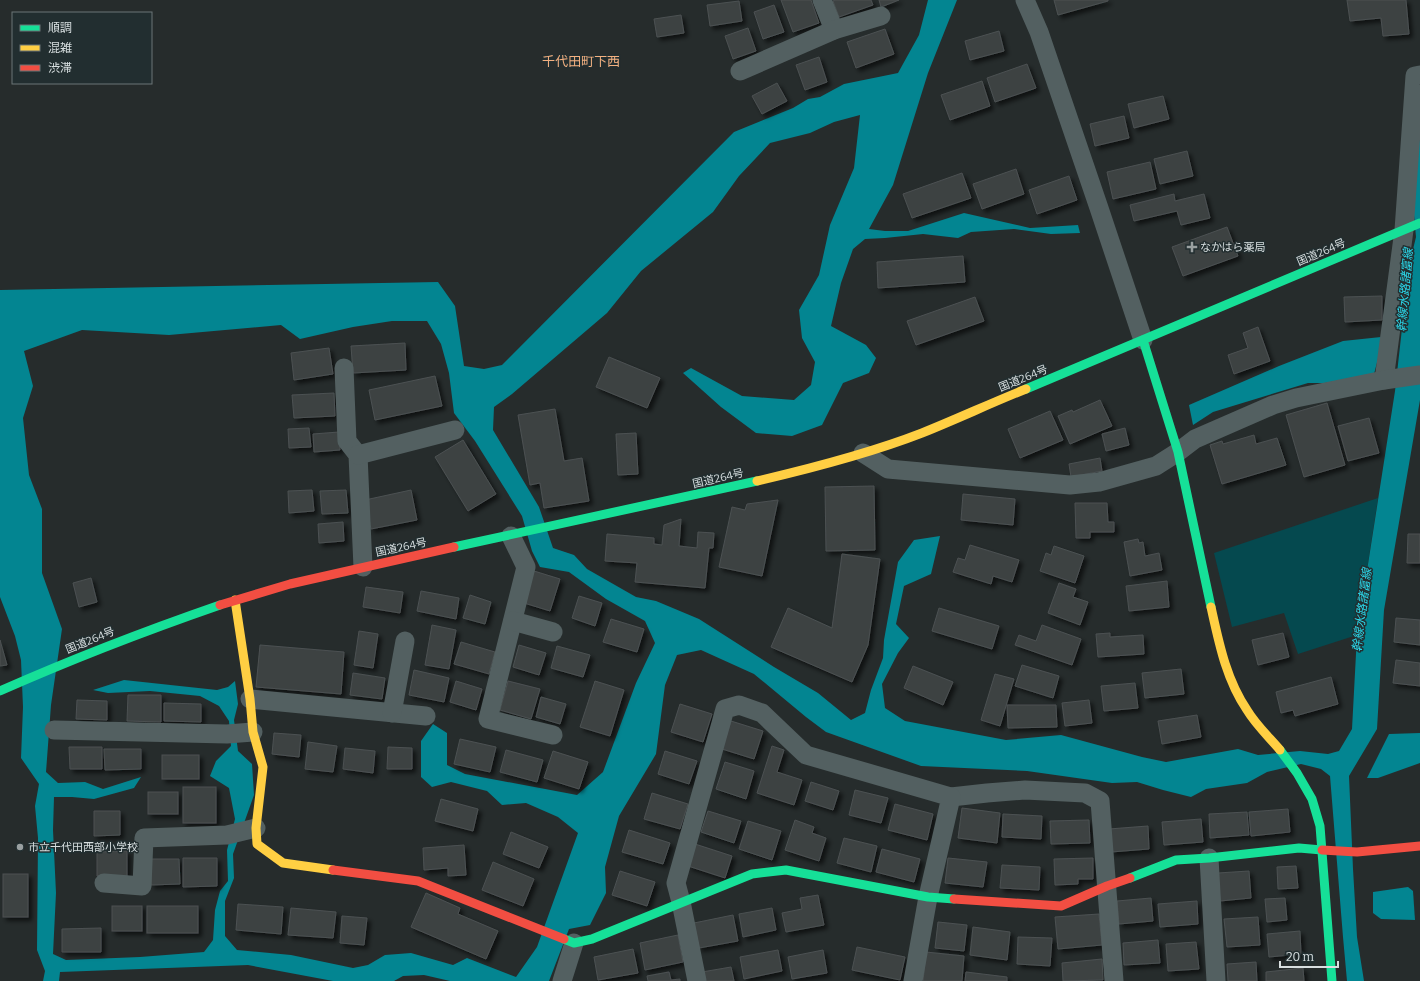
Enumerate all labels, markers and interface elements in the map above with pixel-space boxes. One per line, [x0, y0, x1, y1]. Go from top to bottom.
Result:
legend [12, 12, 152, 84]
text: 順調 [48, 21, 72, 35]
text: 混雑 [48, 41, 72, 55]
district label: 千代田町下西 [542, 54, 620, 69]
text: 渋滞 [48, 61, 72, 75]
street label: 国道264号 [1295, 236, 1348, 269]
place label: なかはら薬局 [1200, 241, 1266, 254]
marker: なかはら薬局 [1187, 242, 1197, 252]
water label: 幹線水路諸富線 [1394, 246, 1416, 332]
street label: 国道264号 [997, 363, 1050, 394]
street label: 国道264号 [691, 466, 745, 491]
street label: 国道264号 [374, 536, 428, 559]
water label: 幹線水路諸富線 [1350, 565, 1374, 653]
street label: 国道264号 [64, 625, 117, 656]
place label: 市立千代田西部小学校 [28, 841, 138, 854]
marker: 市立千代田西部小学校 [15, 842, 25, 852]
scale bar [1280, 943, 1338, 969]
text: 20 m [1286, 950, 1315, 964]

